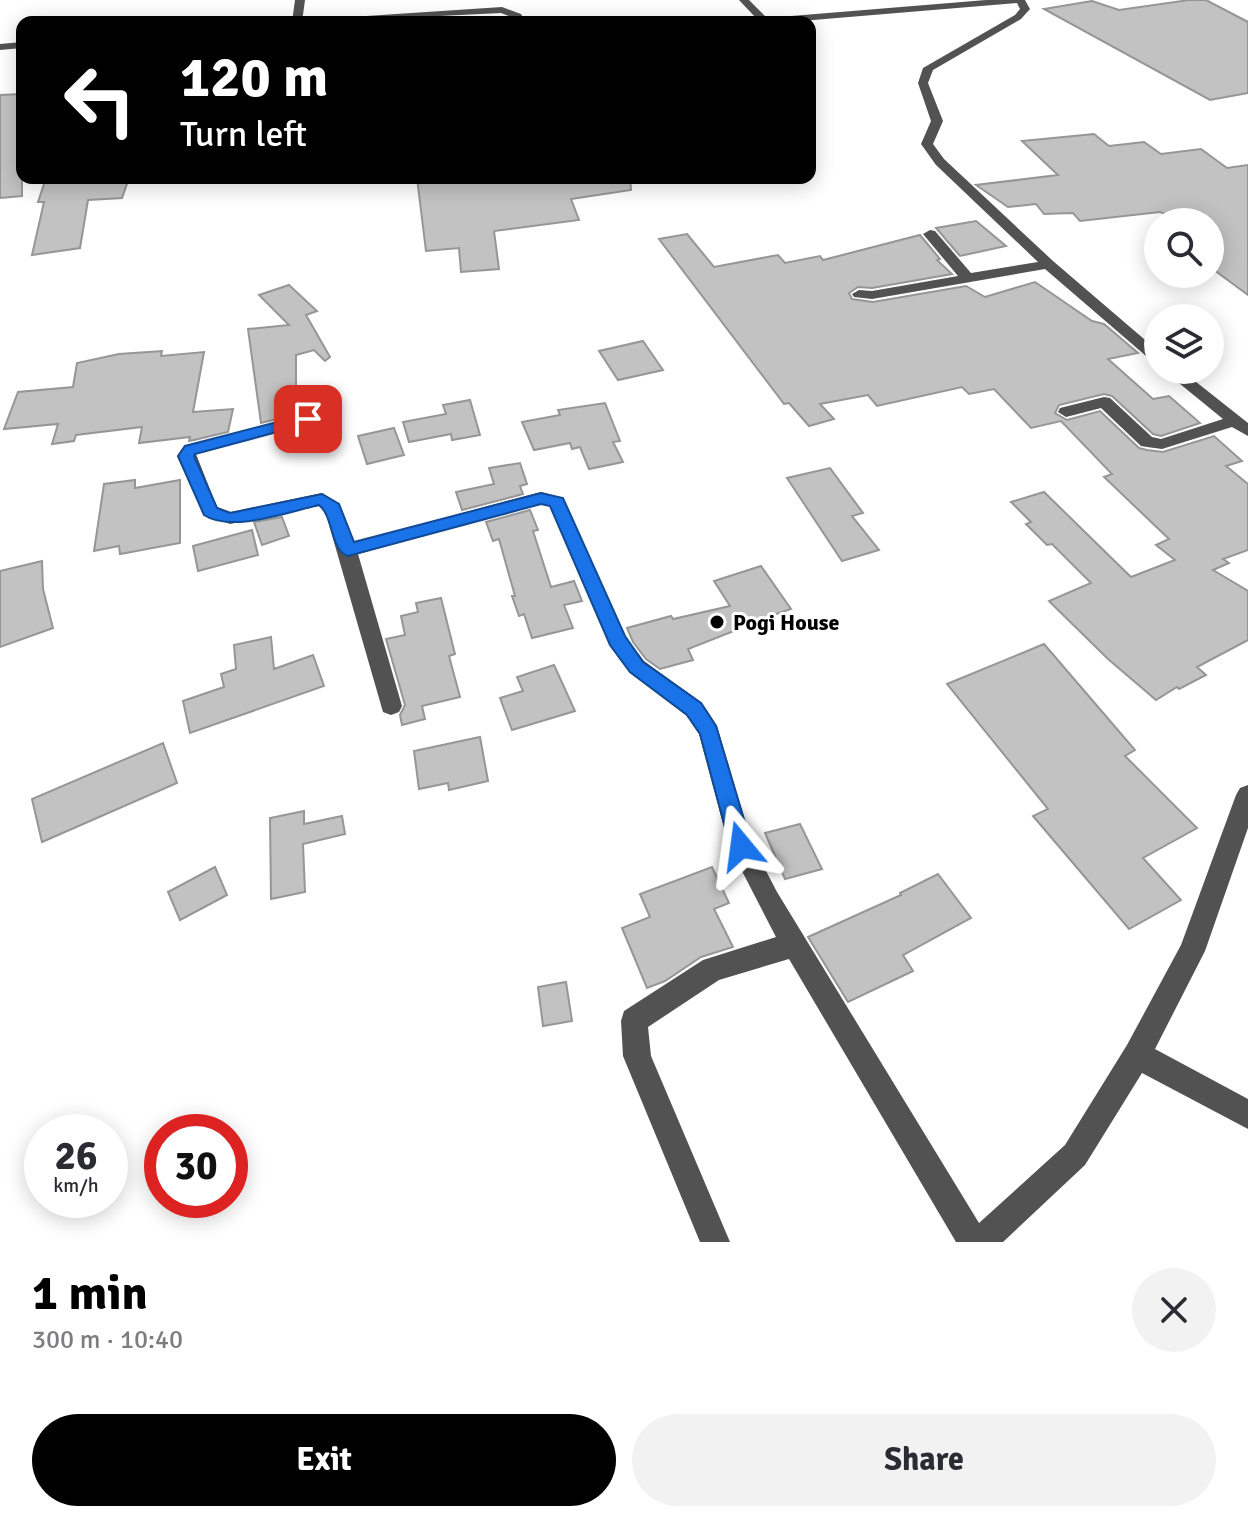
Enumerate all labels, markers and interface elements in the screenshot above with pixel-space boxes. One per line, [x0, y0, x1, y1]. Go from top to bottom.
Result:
text: 120 m [180, 43, 328, 112]
icon: left [48, 48, 152, 152]
text: Turn left [180, 112, 307, 157]
map controls [1144, 208, 1224, 384]
button: search [1144, 208, 1224, 288]
button: layers [1144, 304, 1224, 384]
pin [274, 385, 342, 453]
icon: arrive [286, 397, 330, 441]
place label: Pogi House [733, 609, 840, 636]
marker: Pogi House [708, 613, 726, 631]
position arrow [699, 804, 783, 888]
speed limit sign: 30 [144, 1114, 248, 1218]
text: 26 [54, 1131, 98, 1181]
text: km/h [53, 1173, 99, 1198]
text: 1 min [32, 1264, 148, 1323]
button: close [1132, 1268, 1216, 1352]
text: 300 m · 10:40 [32, 1324, 183, 1356]
button: Exit [32, 1414, 616, 1506]
button: Share [632, 1414, 1216, 1506]

